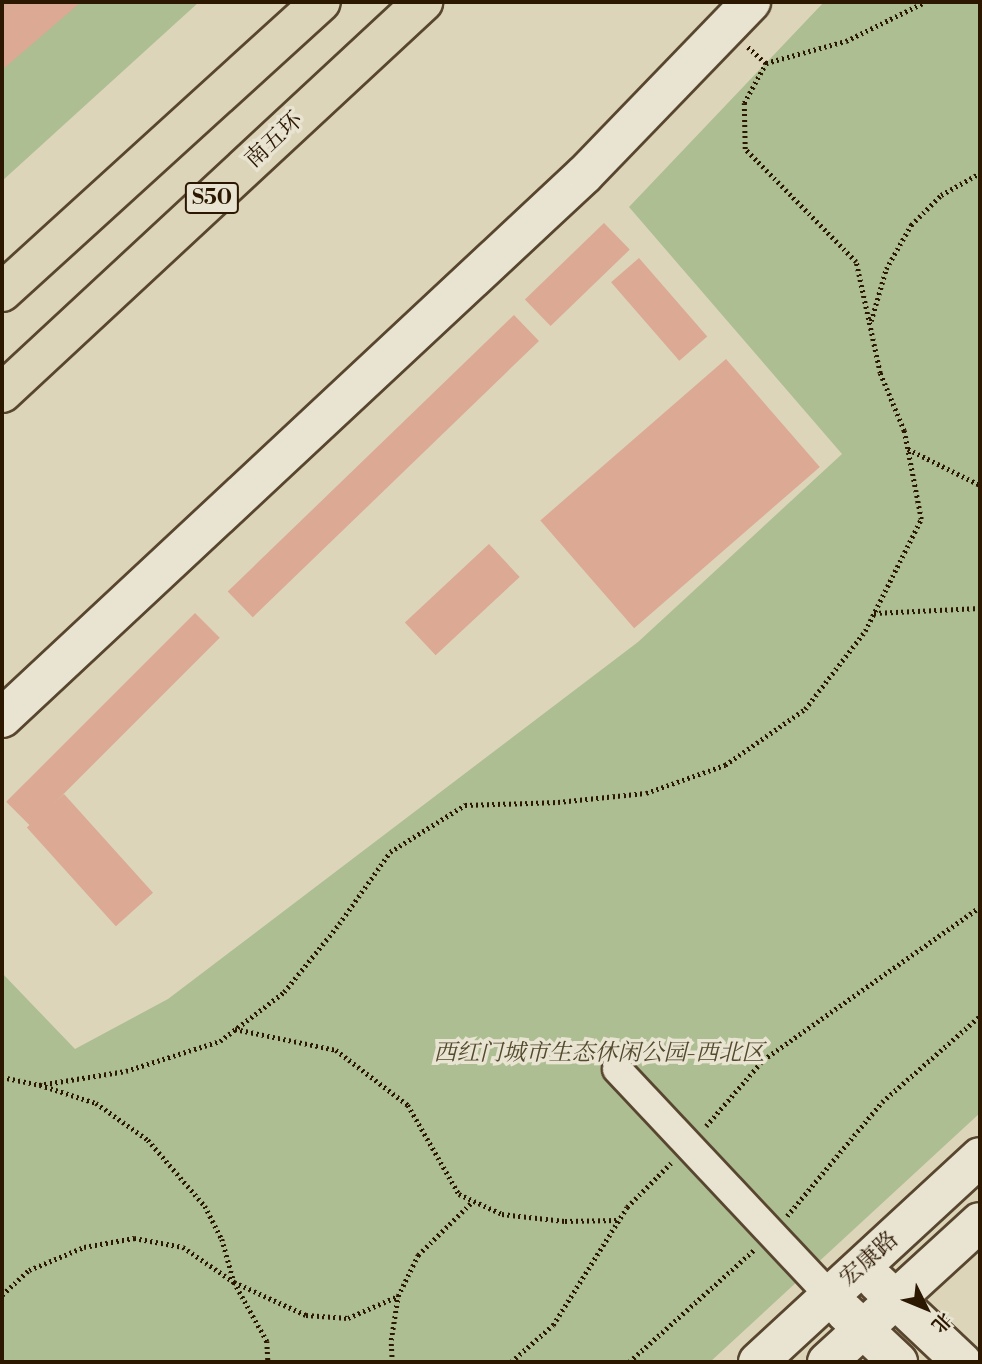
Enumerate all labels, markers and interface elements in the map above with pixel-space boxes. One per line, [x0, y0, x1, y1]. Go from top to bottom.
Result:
street label: 南五环 [239, 106, 309, 174]
road number: S50 [184, 180, 240, 216]
park label: 西红门城市生态休闲公园-西北区 [433, 1039, 765, 1067]
street label: 宏康路 [834, 1226, 904, 1292]
north arrow [891, 1273, 961, 1343]
text: 北 [926, 1307, 957, 1337]

